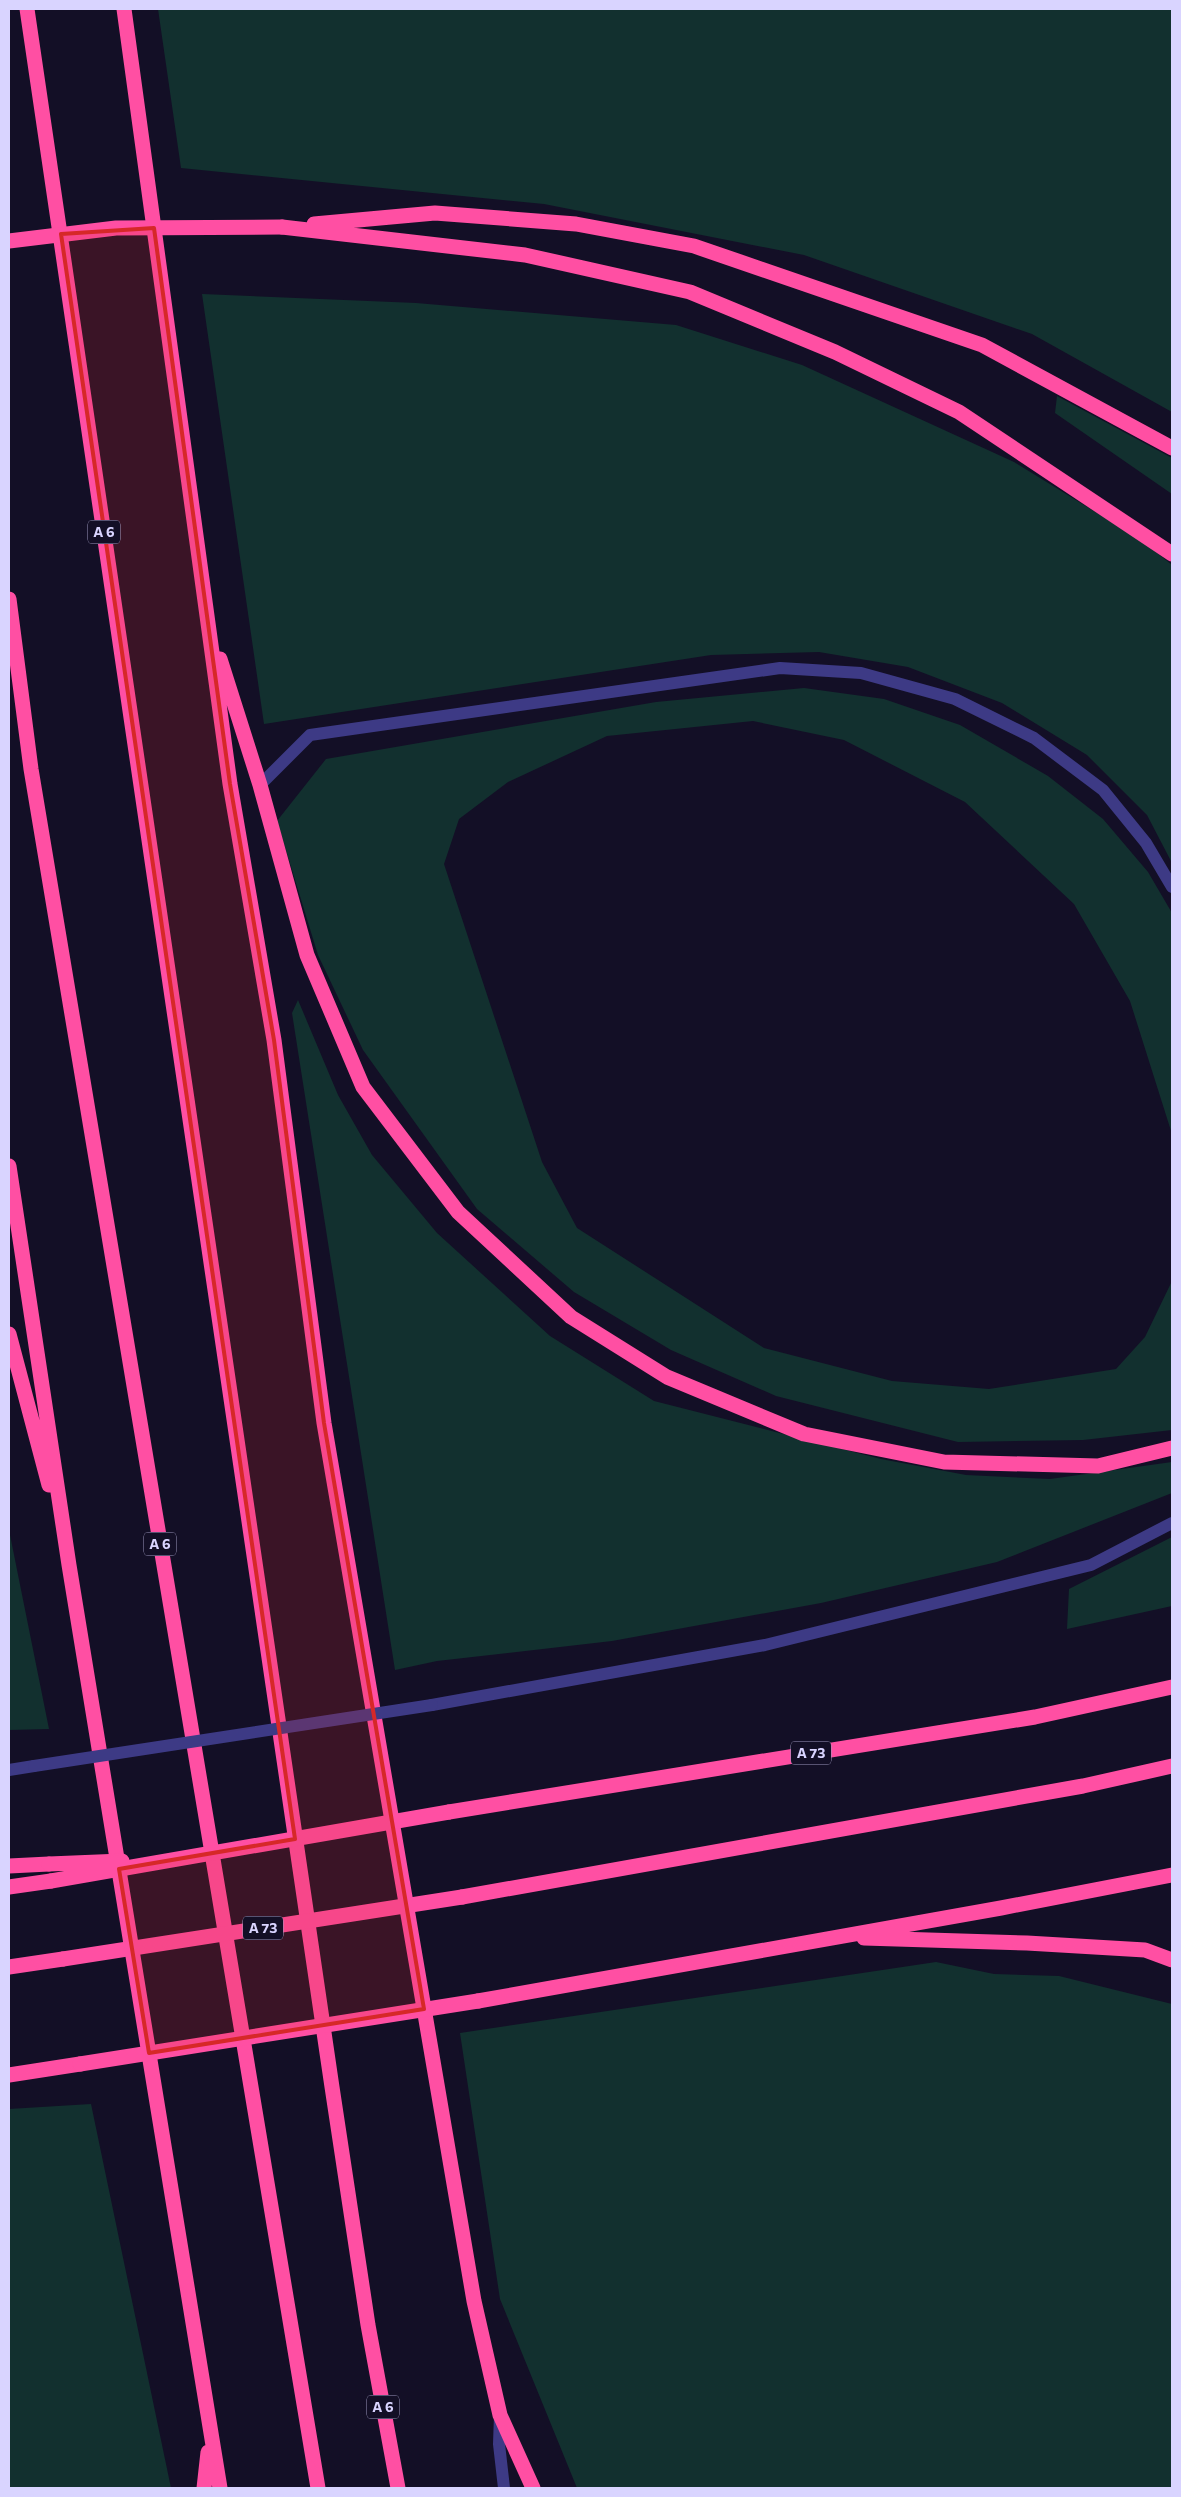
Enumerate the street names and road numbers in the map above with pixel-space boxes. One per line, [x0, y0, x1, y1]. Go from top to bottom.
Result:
road number: A 6 [88, 520, 120, 544]
road number: A 6 [144, 1532, 176, 1556]
road number: A 73 [791, 1742, 831, 1765]
road number: A 73 [243, 1916, 283, 1940]
road number: A 6 [367, 2396, 399, 2418]

